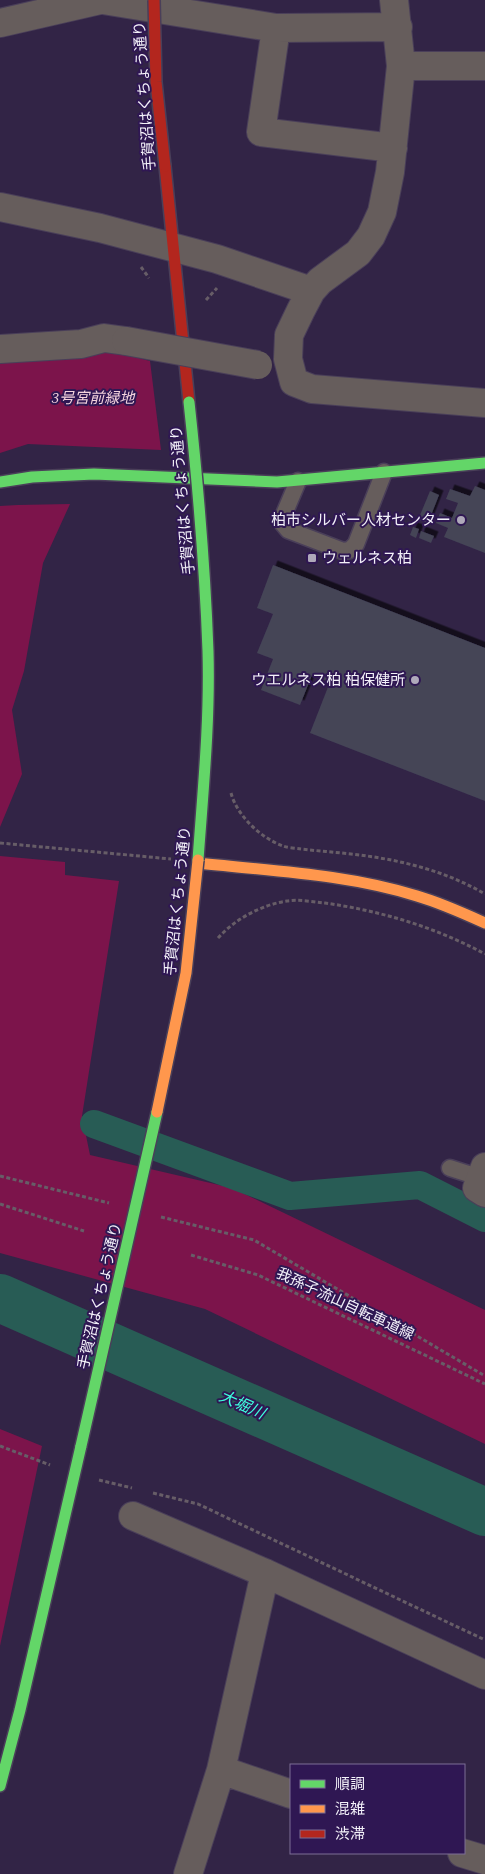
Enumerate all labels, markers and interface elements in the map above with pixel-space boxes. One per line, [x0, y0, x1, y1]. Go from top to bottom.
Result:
street label: 手賀沼はくちょう通り [128, 20, 162, 172]
park label: 3号宮前緑地 [52, 387, 136, 410]
street label: 手賀沼はくちょう通り [165, 424, 201, 576]
place label: 柏市シルバー人材センター [271, 509, 451, 532]
marker: 柏市シルバー人材センター [455, 514, 467, 526]
place label: ウェルネス柏 [322, 547, 412, 570]
marker: ウェルネス柏 [306, 552, 318, 564]
place label: ウエルネス柏 柏保健所 [251, 669, 405, 692]
marker: ウエルネス柏 柏保健所 [409, 674, 421, 686]
street label: 手賀沼はくちょう通り [159, 825, 197, 977]
street label: 手賀沼はくちょう通り [72, 1220, 128, 1372]
street label: 我孫子流山自転車道線 [272, 1262, 418, 1346]
water label: 大堀川 [215, 1384, 271, 1427]
legend [290, 1764, 465, 1854]
text: 順調 [335, 1773, 365, 1796]
text: 混雑 [335, 1798, 365, 1821]
text: 渋滞 [335, 1823, 365, 1846]

